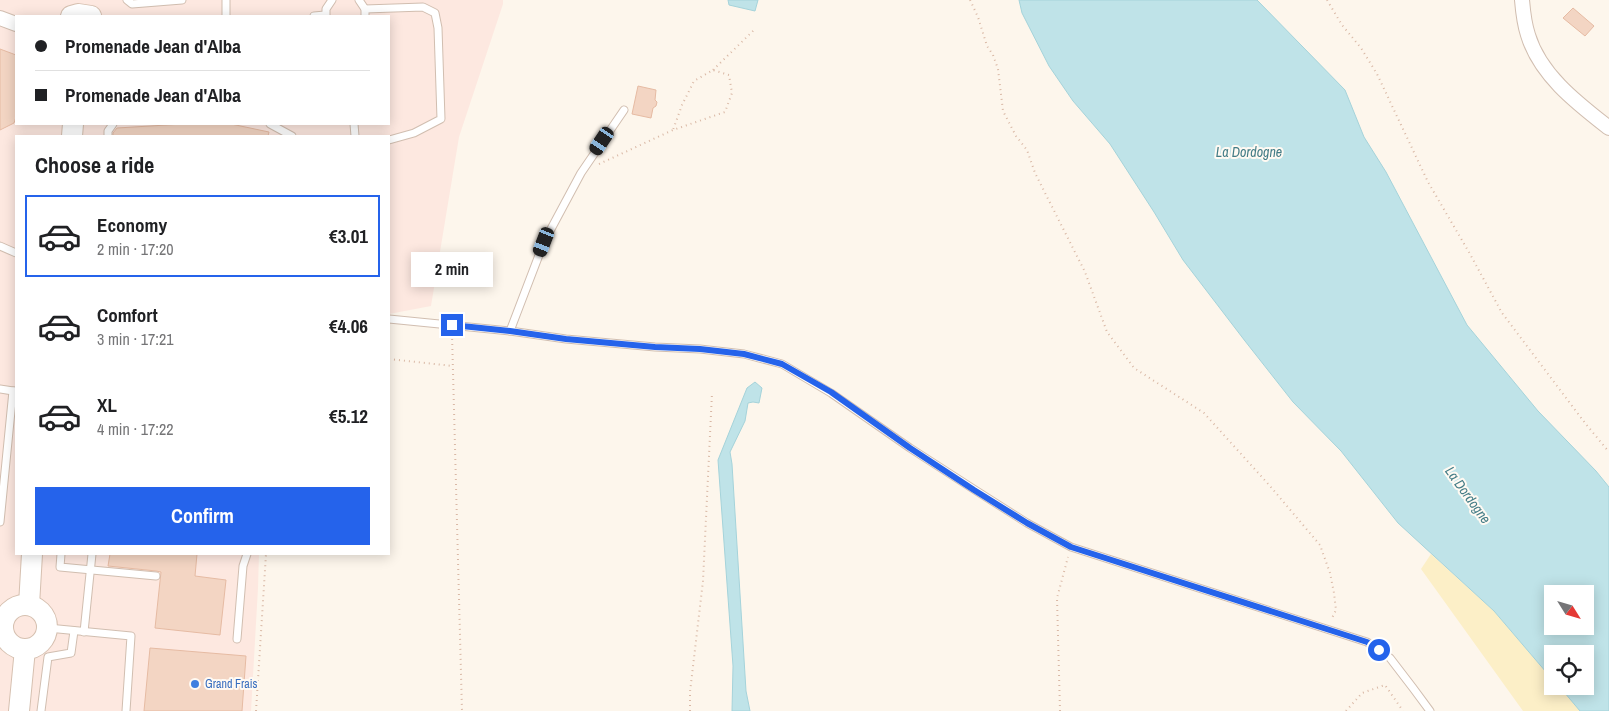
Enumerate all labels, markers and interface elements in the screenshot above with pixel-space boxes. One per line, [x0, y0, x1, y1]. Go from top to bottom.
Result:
text: Promenade Jean d'Alba [65, 33, 241, 59]
text: Promenade Jean d'Alba [65, 82, 241, 108]
car [587, 124, 616, 158]
water label: La Dordogne [1216, 143, 1282, 161]
text: Choose a ride [35, 150, 154, 180]
text: Economy [97, 212, 167, 238]
icon: car [37, 214, 82, 259]
text: €3.01 [329, 223, 368, 249]
car [531, 225, 556, 259]
text: 2 min · 17:20 [97, 238, 174, 260]
callout: 2 min [411, 252, 493, 288]
text: 2 min [435, 258, 469, 280]
text: Comfort [97, 302, 158, 328]
icon: car [37, 304, 82, 349]
text: €4.06 [329, 313, 368, 339]
route end [441, 314, 463, 336]
text: 3 min · 17:21 [97, 328, 174, 350]
text: XL [97, 392, 117, 418]
icon: car [37, 394, 82, 439]
text: €5.12 [329, 403, 368, 429]
text: 4 min · 17:22 [97, 418, 174, 440]
water label: La Dordogne [1441, 463, 1495, 527]
button: Confirm [35, 487, 370, 545]
north arrow [1544, 585, 1594, 635]
map controls [1544, 585, 1594, 695]
route start [1368, 639, 1390, 661]
button: locate [1544, 645, 1594, 695]
place label: Grand Frais [205, 676, 258, 692]
marker: Grand Frais [189, 678, 201, 690]

